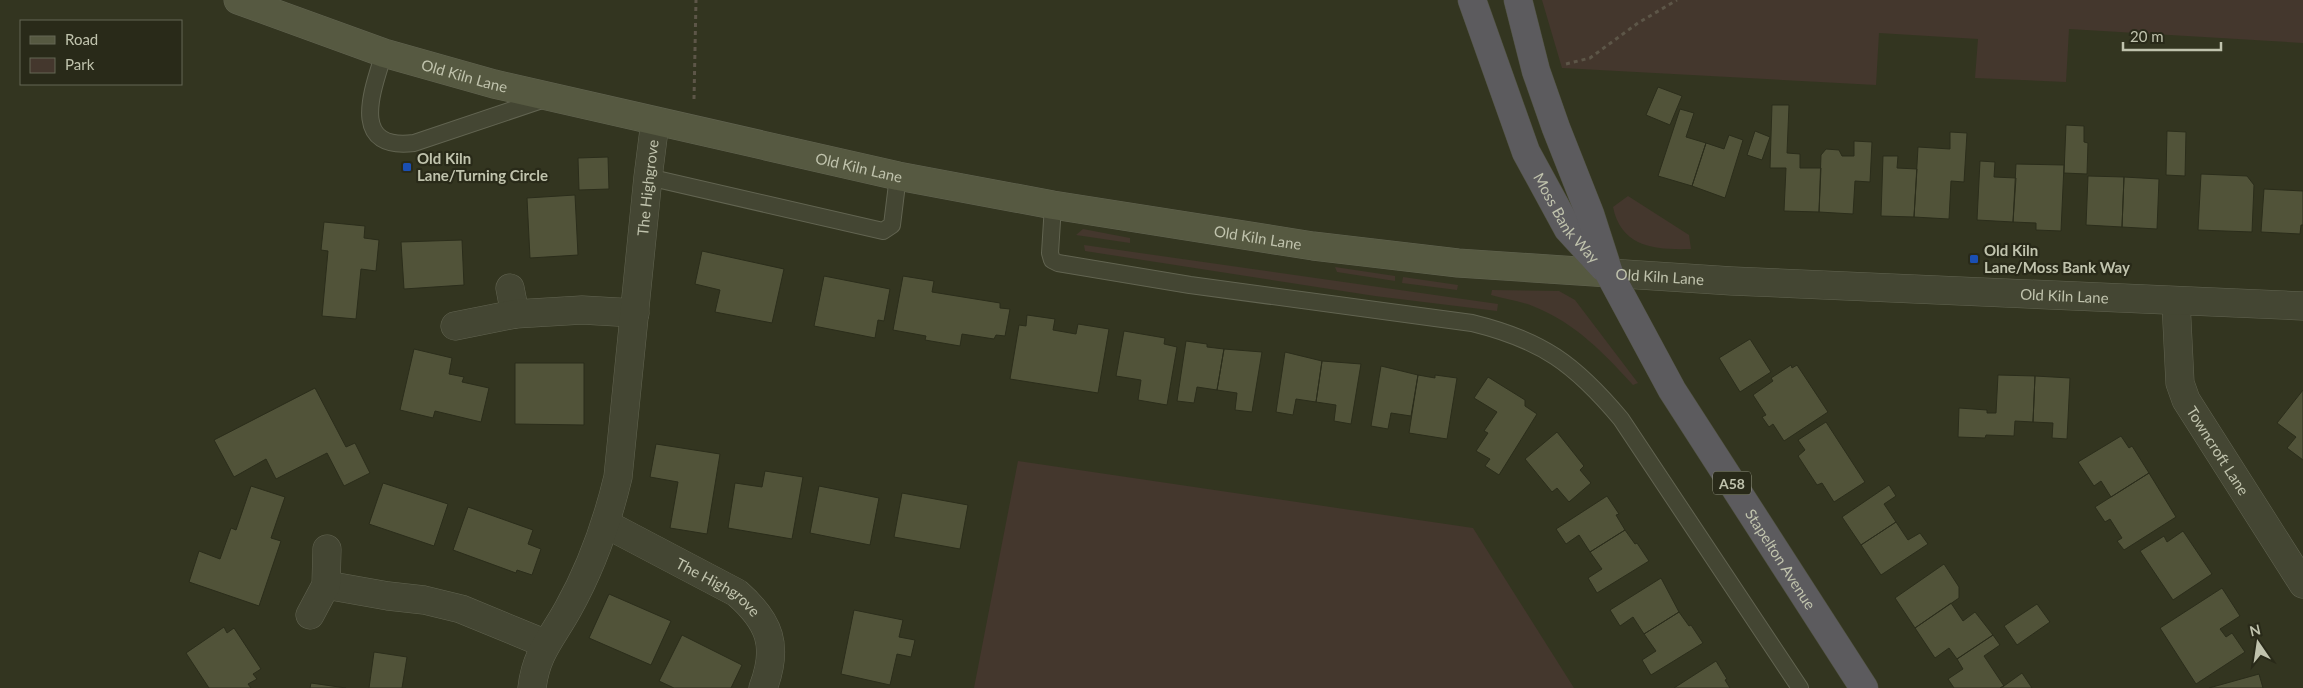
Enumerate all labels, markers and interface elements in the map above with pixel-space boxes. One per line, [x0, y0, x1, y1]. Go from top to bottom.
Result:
legend [20, 20, 182, 85]
scale bar [2123, 20, 2220, 52]
text: 20 m [2130, 27, 2164, 45]
text: Road [65, 30, 98, 48]
text: Park [65, 55, 95, 73]
street label: Old Kiln Lane [420, 55, 509, 96]
street label: The Highgrove [633, 138, 662, 237]
place label: Old Kiln Lane/Turning Circle [417, 149, 548, 184]
street label: Old Kiln Lane [814, 149, 904, 186]
marker: Old Kiln Lane/Turning Circle [401, 161, 413, 173]
street label: Moss Bank Way [1530, 170, 1604, 267]
street label: Old Kiln Lane [1213, 222, 1303, 253]
place label: Old Kiln Lane/Moss Bank Way [1984, 241, 2130, 276]
marker: Old Kiln Lane/Moss Bank Way [1968, 253, 1980, 265]
street label: Old Kiln Lane [1615, 264, 1705, 288]
street label: Old Kiln Lane [2020, 285, 2109, 306]
street label: Towncroft Lane [2183, 403, 2253, 498]
road number: A58 [1713, 472, 1751, 494]
street label: Stapelton Avenue [1742, 505, 1820, 613]
street label: The Highgrove [673, 554, 764, 620]
north arrow [2233, 618, 2283, 668]
text: N [2248, 620, 2262, 639]

